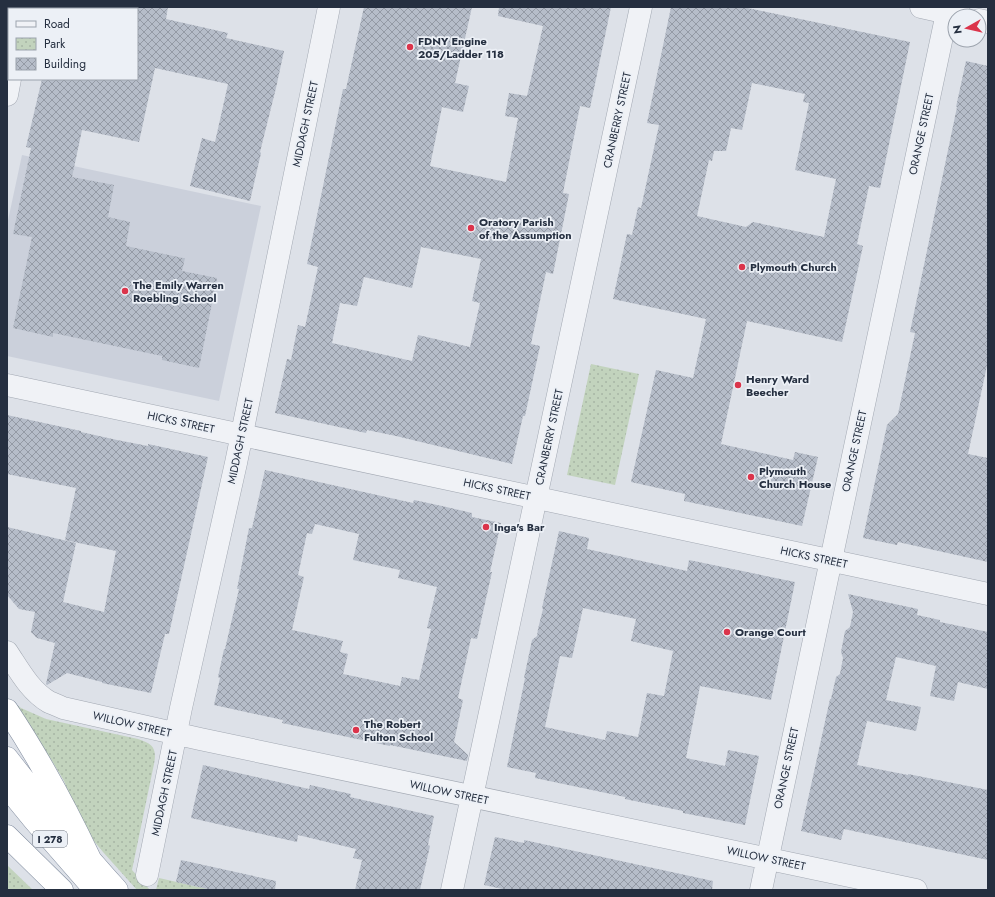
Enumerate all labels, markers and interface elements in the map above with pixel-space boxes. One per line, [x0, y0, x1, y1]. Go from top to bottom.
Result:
legend [8, 8, 138, 80]
north arrow [947, 8, 987, 48]
text: Road [44, 15, 70, 33]
text: N [949, 24, 966, 35]
place label: FDNY Engine 205/Ladder 118 [418, 33, 504, 62]
text: Park [44, 35, 66, 53]
marker: FDNY Engine 205/Ladder 118 [405, 42, 415, 52]
text: Building [44, 55, 86, 73]
street label: CRANBERRY STREET [599, 70, 635, 170]
street label: MIDDAGH STREET [288, 80, 322, 168]
street label: ORANGE STREET [905, 92, 937, 176]
place label: Oratory Parish of the Assumption [479, 214, 572, 243]
marker: Oratory Parish of the Assumption [466, 223, 476, 233]
place label: Plymouth Church [750, 259, 837, 275]
marker: Plymouth Church [737, 262, 747, 272]
place label: The Emily Warren Roebling School [133, 277, 224, 306]
marker: The Emily Warren Roebling School [120, 286, 130, 296]
place label: Henry Ward Beecher [746, 371, 809, 400]
marker: Henry Ward Beecher [733, 380, 743, 390]
street label: CRANBERRY STREET [531, 387, 567, 487]
street label: MIDDAGH STREET [223, 397, 257, 485]
street label: HICKS STREET [146, 407, 216, 437]
street label: ORANGE STREET [838, 409, 870, 493]
place label: Plymouth Church House [759, 463, 831, 492]
marker: Plymouth Church House [746, 472, 756, 482]
street label: HICKS STREET [462, 474, 532, 504]
place label: Inga's Bar [494, 519, 545, 535]
marker: Inga's Bar [481, 522, 491, 532]
street label: HICKS STREET [779, 542, 849, 572]
place label: Orange Court [735, 624, 806, 640]
marker: Orange Court [722, 627, 732, 637]
street label: WILLOW STREET [91, 707, 173, 741]
place label: The Robert Fulton School [364, 716, 433, 745]
marker: The Robert Fulton School [351, 725, 361, 735]
street label: ORANGE STREET [770, 726, 802, 810]
street label: MIDDAGH STREET [147, 749, 181, 837]
street label: WILLOW STREET [408, 776, 490, 808]
road number: I 278 [33, 831, 67, 847]
street label: WILLOW STREET [725, 842, 807, 874]

